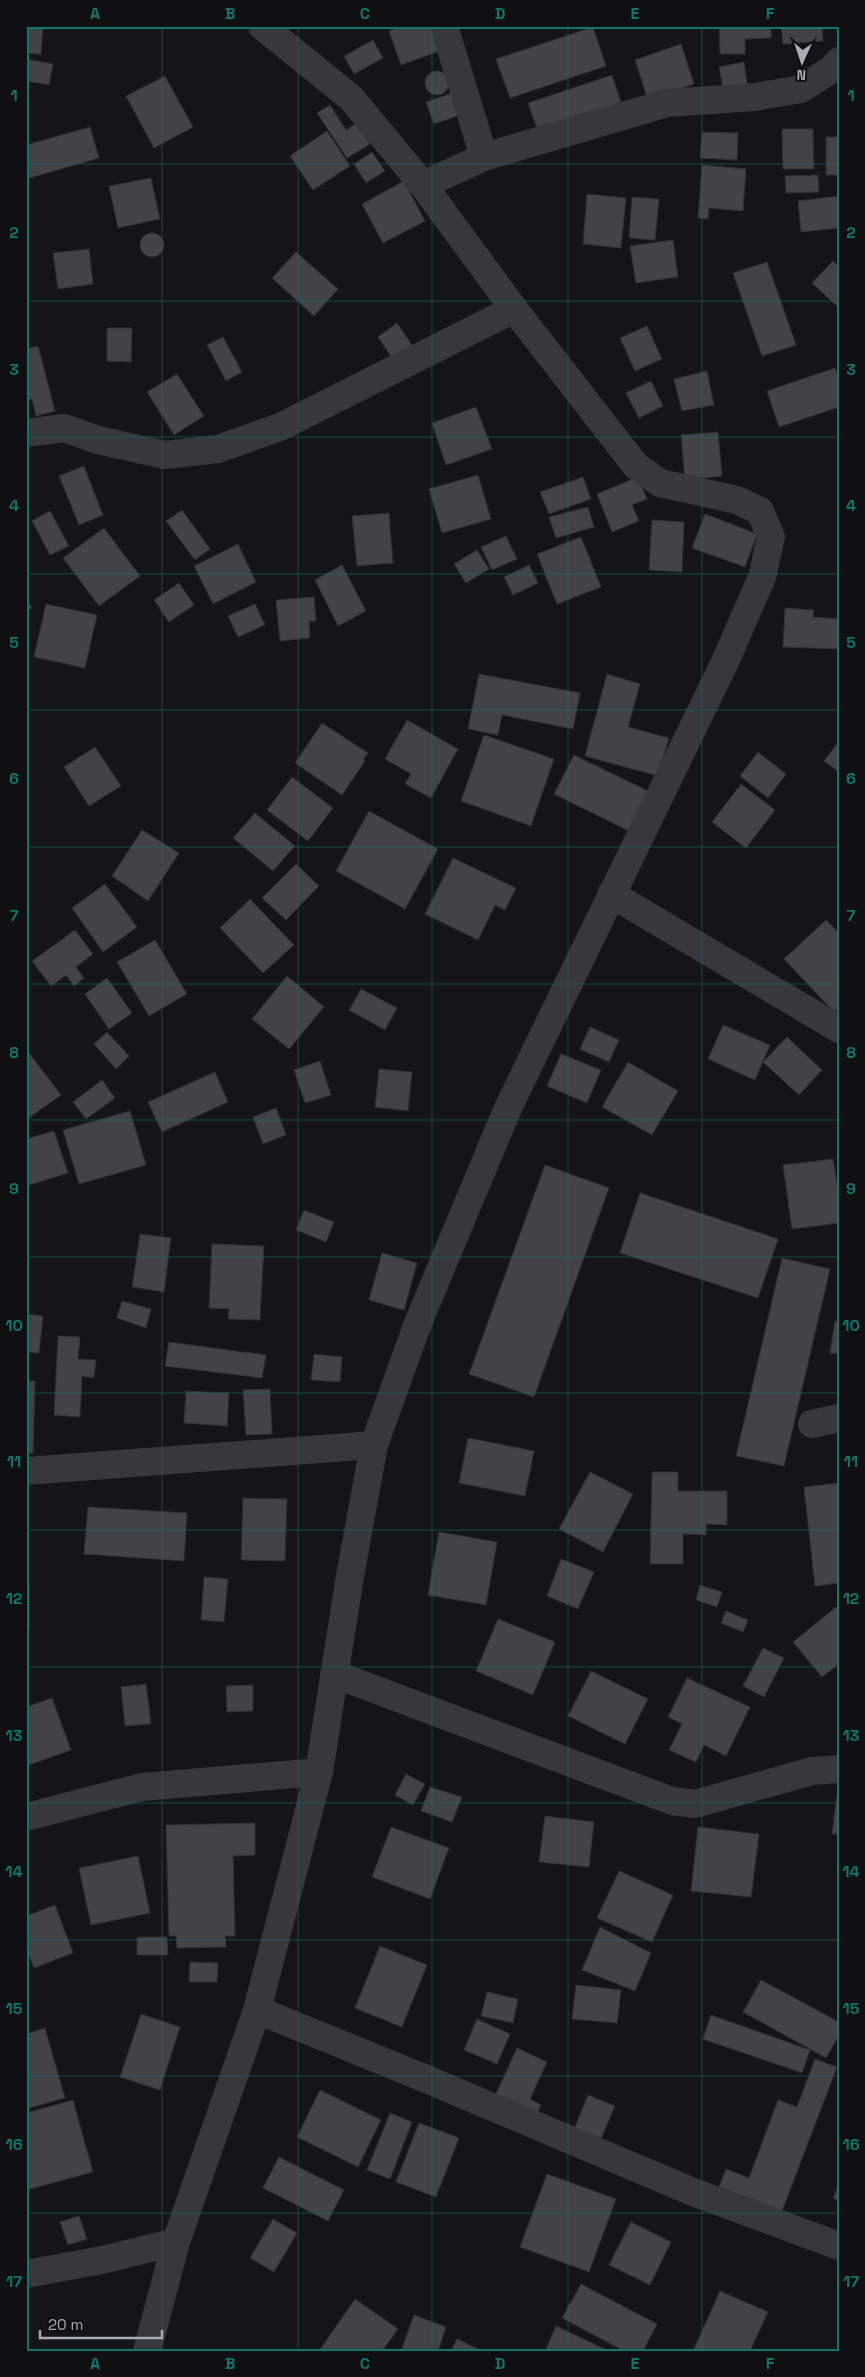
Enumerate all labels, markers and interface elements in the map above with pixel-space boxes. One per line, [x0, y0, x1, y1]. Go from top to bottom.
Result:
text: A [90, 3, 100, 24]
text: B [225, 3, 235, 24]
text: C [360, 3, 370, 24]
text: D [495, 3, 505, 24]
text: E [631, 3, 640, 24]
text: F [766, 3, 775, 24]
north arrow [778, 38, 828, 88]
text: N [796, 66, 806, 84]
text: 1 [10, 85, 18, 106]
text: 1 [847, 85, 855, 106]
text: 2 [9, 222, 19, 243]
text: 2 [846, 222, 856, 243]
text: 3 [9, 359, 19, 380]
text: 3 [846, 359, 856, 380]
text: 4 [9, 495, 19, 516]
text: 4 [846, 495, 856, 516]
text: 5 [9, 632, 19, 653]
text: 5 [846, 632, 856, 653]
text: 6 [9, 768, 19, 789]
text: 6 [846, 768, 856, 789]
text: 7 [10, 905, 19, 926]
text: 7 [847, 905, 856, 926]
text: 8 [9, 1042, 19, 1063]
text: 8 [846, 1042, 856, 1063]
text: 9 [9, 1178, 19, 1199]
text: 9 [846, 1178, 856, 1199]
text: 10 [5, 1315, 23, 1336]
text: 10 [842, 1315, 860, 1336]
text: 11 [7, 1451, 21, 1472]
text: 11 [844, 1451, 858, 1472]
text: 12 [6, 1588, 22, 1609]
text: 12 [843, 1588, 859, 1609]
text: 13 [6, 1725, 23, 1746]
text: 13 [843, 1725, 860, 1746]
text: 14 [5, 1861, 23, 1882]
text: 14 [842, 1861, 860, 1882]
text: 15 [6, 1998, 23, 2019]
text: 15 [843, 1998, 860, 2019]
text: 16 [5, 2134, 23, 2155]
text: 16 [842, 2134, 860, 2155]
text: 17 [6, 2271, 22, 2292]
text: 17 [843, 2271, 859, 2292]
scale bar [40, 2307, 162, 2339]
text: 20 m [48, 2315, 83, 2334]
text: A [90, 2353, 100, 2374]
text: B [225, 2353, 235, 2374]
text: C [360, 2353, 370, 2374]
text: D [495, 2353, 505, 2374]
text: E [631, 2353, 640, 2374]
text: F [766, 2353, 775, 2374]

